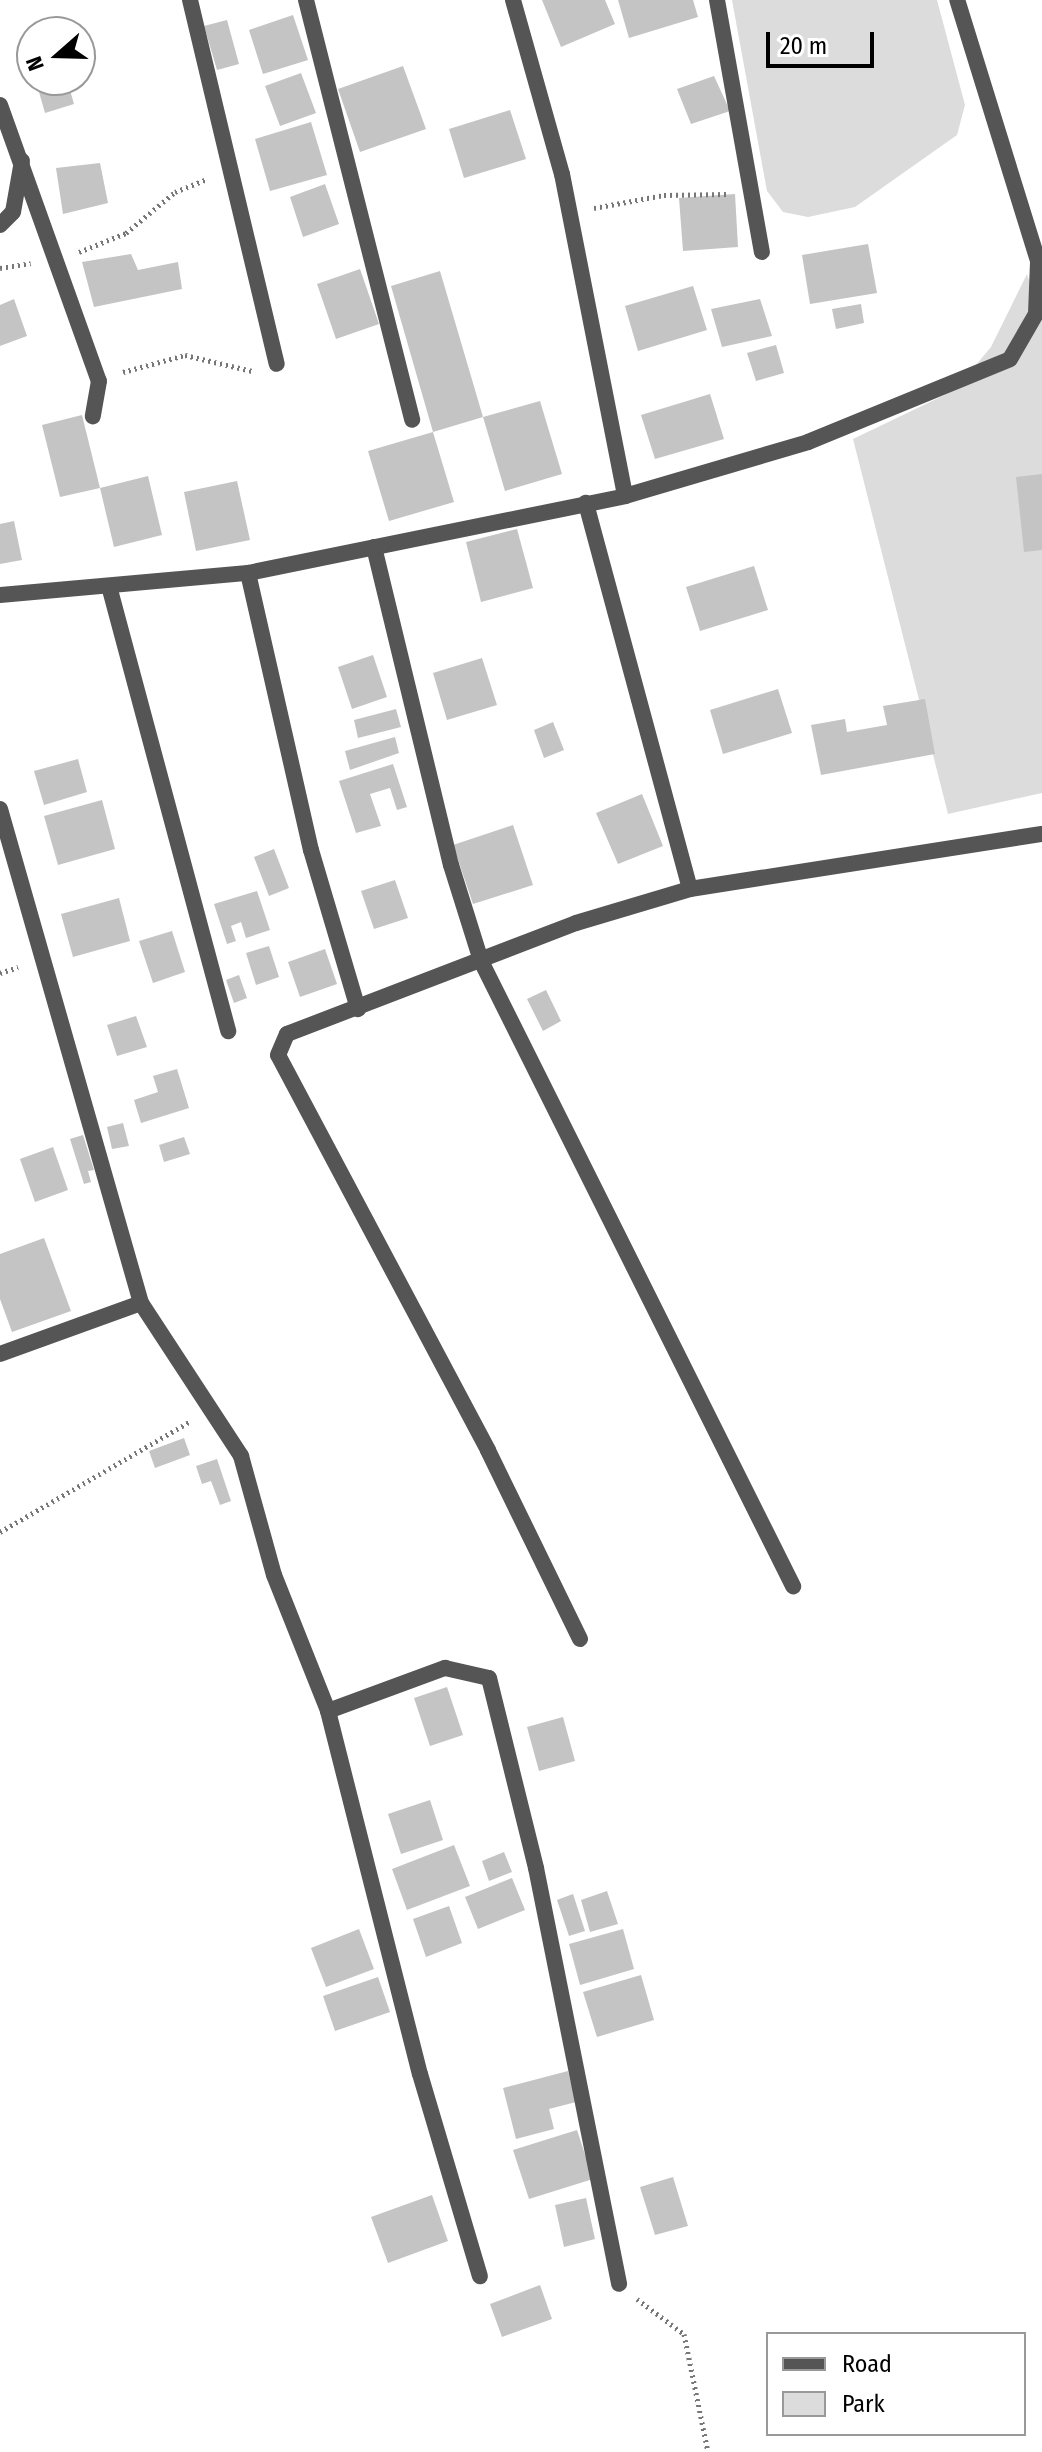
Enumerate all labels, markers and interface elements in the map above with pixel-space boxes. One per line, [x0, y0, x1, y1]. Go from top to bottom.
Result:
north arrow [16, 16, 96, 96]
scale bar [770, 16, 878, 66]
text: 20 m [780, 32, 827, 60]
text: N [20, 53, 50, 75]
legend [766, 2332, 1026, 2436]
text: Road [842, 2350, 892, 2378]
text: Park [842, 2390, 885, 2418]

